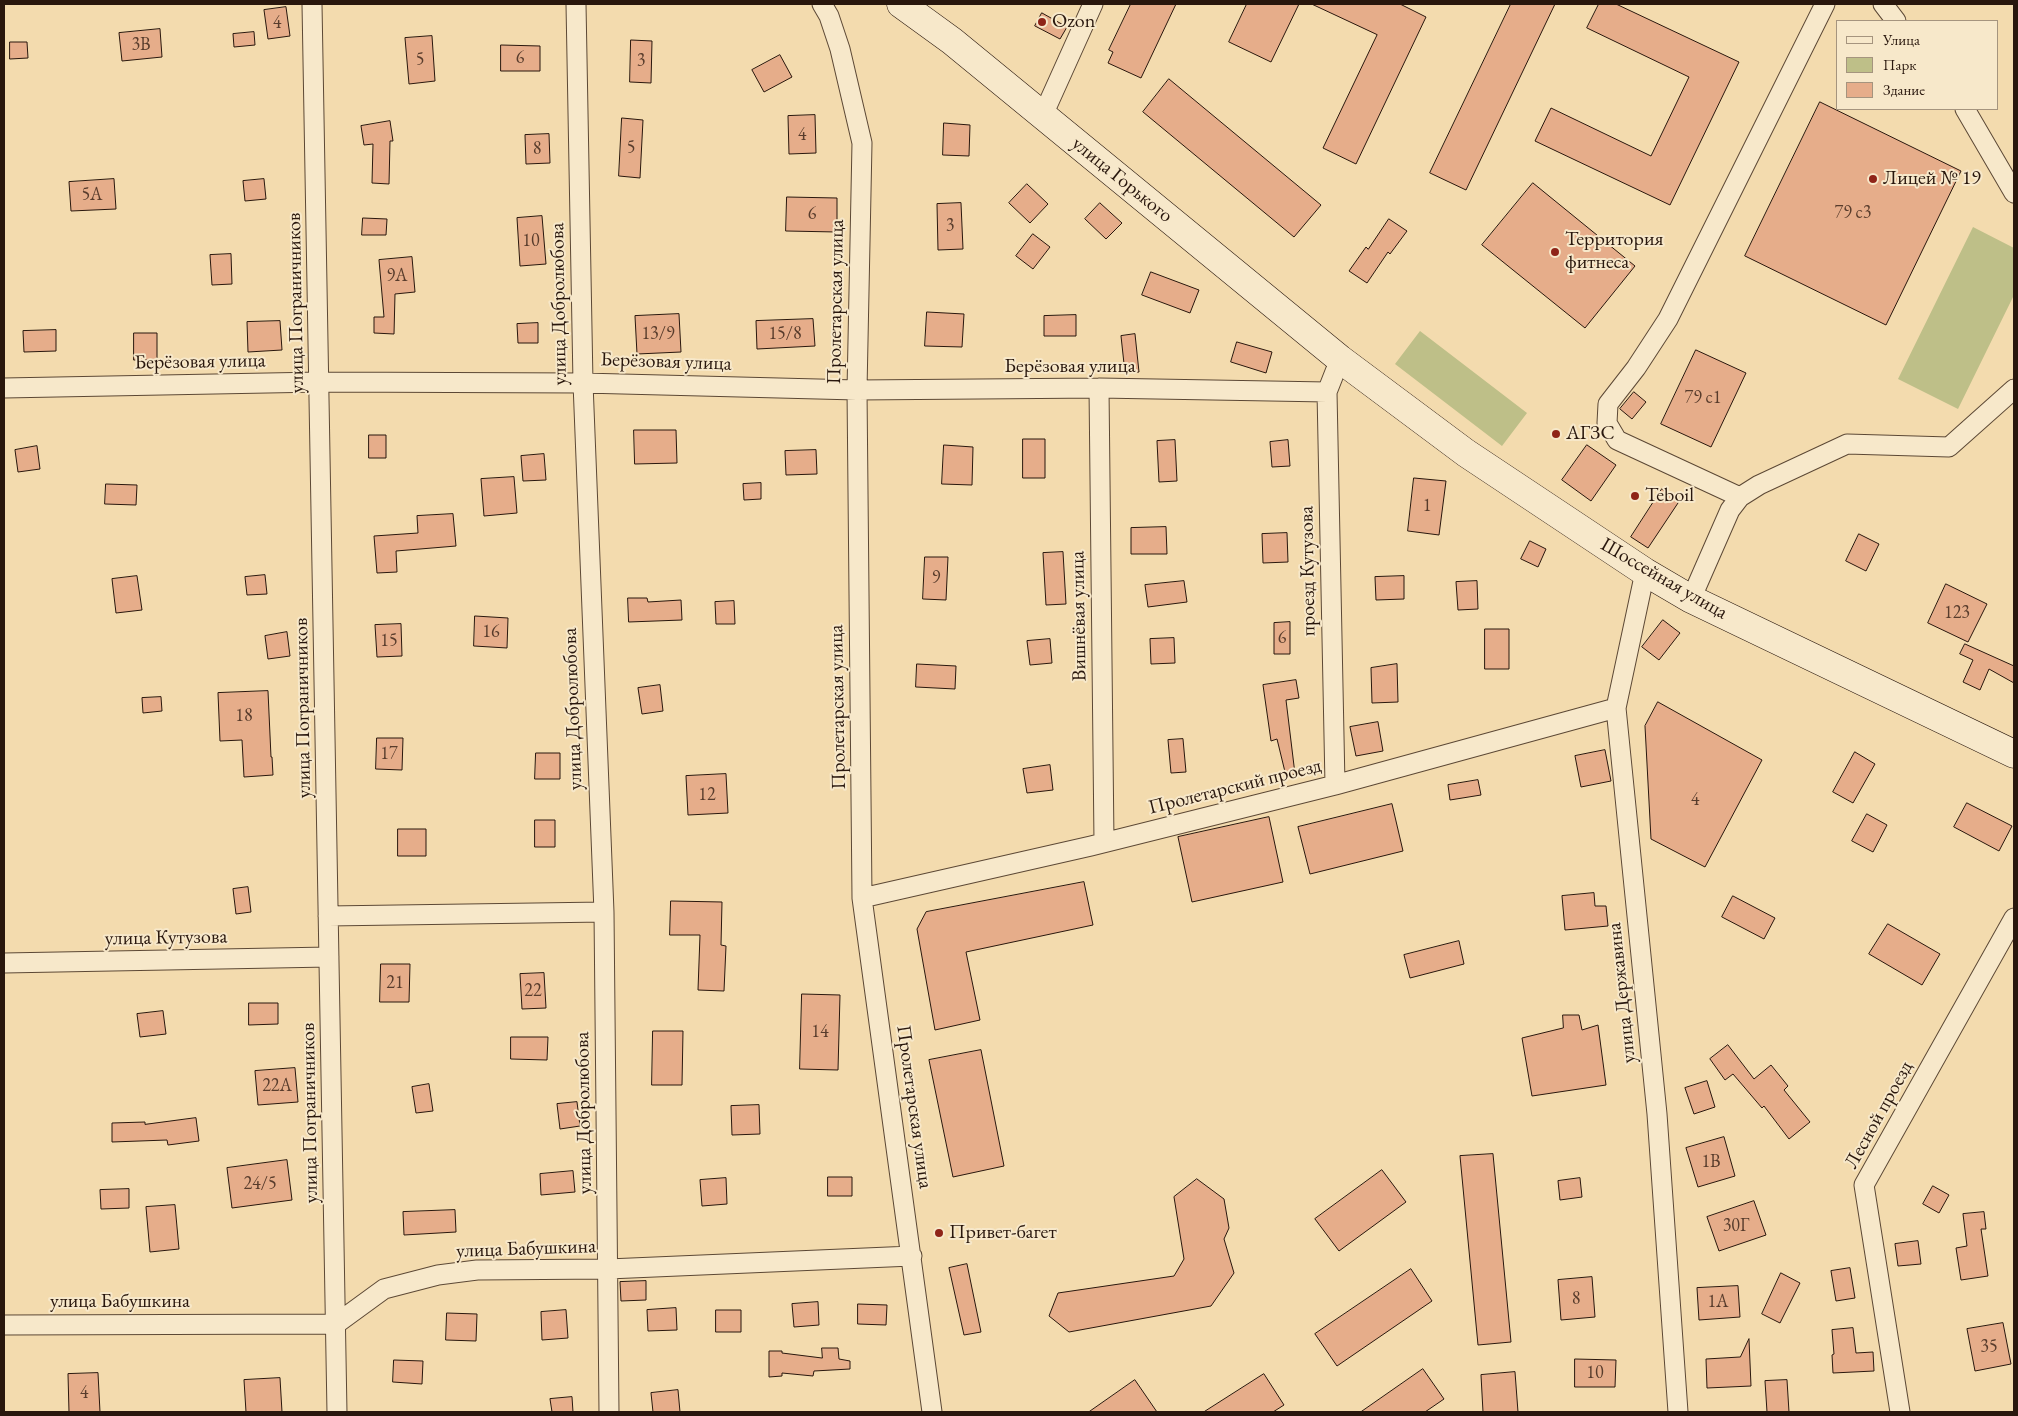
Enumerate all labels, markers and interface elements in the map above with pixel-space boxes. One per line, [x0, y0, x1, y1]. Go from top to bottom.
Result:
place label: Ozon [1052, 10, 1095, 34]
house number: 4 [273, 12, 281, 34]
marker: Ozon [1036, 16, 1048, 28]
legend [1836, 20, 1998, 110]
text: Улица [1883, 30, 1920, 49]
house number: 3В [131, 34, 151, 56]
house number: 6 [516, 47, 524, 69]
house number: 5 [416, 49, 424, 71]
house number: 3 [637, 50, 645, 72]
text: Парк [1883, 55, 1916, 74]
text: Здание [1883, 80, 1925, 99]
house number: 4 [798, 124, 806, 146]
street label: улица Горького [1067, 132, 1177, 228]
house number: 5 [627, 137, 635, 159]
house number: 8 [533, 138, 541, 160]
place label: Лицей № 19 [1883, 167, 1981, 191]
marker: Лицей № 19 [1867, 173, 1879, 185]
house number: 5А [81, 184, 103, 206]
house number: 79 с3 [1835, 202, 1871, 224]
house number: 6 [808, 203, 816, 225]
street label: улица Пограничников [282, 212, 310, 394]
house number: 3 [946, 215, 954, 237]
street label: Пролетарская улица [823, 219, 849, 385]
street label: улица Добролюбова [546, 223, 572, 385]
place label: Территория фитнеса [1565, 228, 1663, 275]
house number: 10 [522, 230, 540, 252]
marker: Территория фитнеса [1549, 246, 1561, 258]
house number: 9А [386, 265, 408, 287]
house number: 13/9 [641, 323, 675, 345]
house number: 15/8 [768, 323, 802, 345]
street label: Берёзовая улица [600, 348, 732, 376]
street label: Берёзовая улица [134, 349, 266, 375]
street label: Берёзовая улица [1004, 355, 1136, 379]
house number: 79 с1 [1685, 387, 1721, 409]
place label: АГЗС [1566, 422, 1615, 446]
marker: АГЗС [1550, 428, 1562, 440]
place label: Teboil [1645, 484, 1694, 508]
marker: Teboil [1629, 490, 1641, 502]
house number: 1 [1423, 495, 1431, 517]
street label: проезд Кутузова [1295, 506, 1321, 636]
street label: Шоссейная улица [1596, 533, 1732, 625]
street label: Вишнёвая улица [1066, 551, 1092, 681]
house number: 9 [932, 567, 940, 589]
house number: 123 [1944, 602, 1970, 624]
street label: улица Пограничников [289, 617, 317, 799]
house number: 16 [482, 621, 500, 643]
street label: Пролетарская улица [825, 624, 851, 790]
street label: улица Добролюбова [558, 627, 588, 791]
house number: 6 [1278, 627, 1286, 649]
house number: 15 [380, 630, 398, 652]
house number: 18 [235, 705, 253, 727]
house number: 17 [380, 743, 398, 765]
street label: Пролетарский проезд [1146, 754, 1324, 820]
house number: 12 [698, 784, 716, 806]
house number: 4 [1691, 789, 1699, 811]
street label: улица Державина [1603, 921, 1641, 1065]
street label: улица Кутузова [105, 925, 227, 951]
house number: 21 [386, 972, 404, 994]
house number: 22 [524, 980, 542, 1002]
house number: 14 [811, 1021, 829, 1043]
street label: улица Пограничников [296, 1022, 324, 1204]
street label: Пролетарская улица [891, 1024, 937, 1190]
street label: улица Добролюбова [571, 1032, 597, 1194]
street label: Лесной проезд [1840, 1057, 1918, 1173]
house number: 22А [262, 1075, 292, 1097]
house number: 1В [1701, 1151, 1721, 1173]
house number: 24/5 [243, 1173, 277, 1195]
house number: 30Г [1723, 1215, 1749, 1237]
place label: Привет-багет [949, 1221, 1057, 1245]
marker: Привет-багет [933, 1227, 945, 1239]
street label: улица Бабушкина [456, 1235, 596, 1263]
house number: 8 [1572, 1288, 1580, 1310]
street label: улица Бабушкина [50, 1290, 190, 1314]
house number: 1А [1707, 1291, 1729, 1313]
house number: 35 [1980, 1336, 1998, 1358]
house number: 10 [1586, 1362, 1604, 1384]
house number: 4 [80, 1382, 88, 1404]

